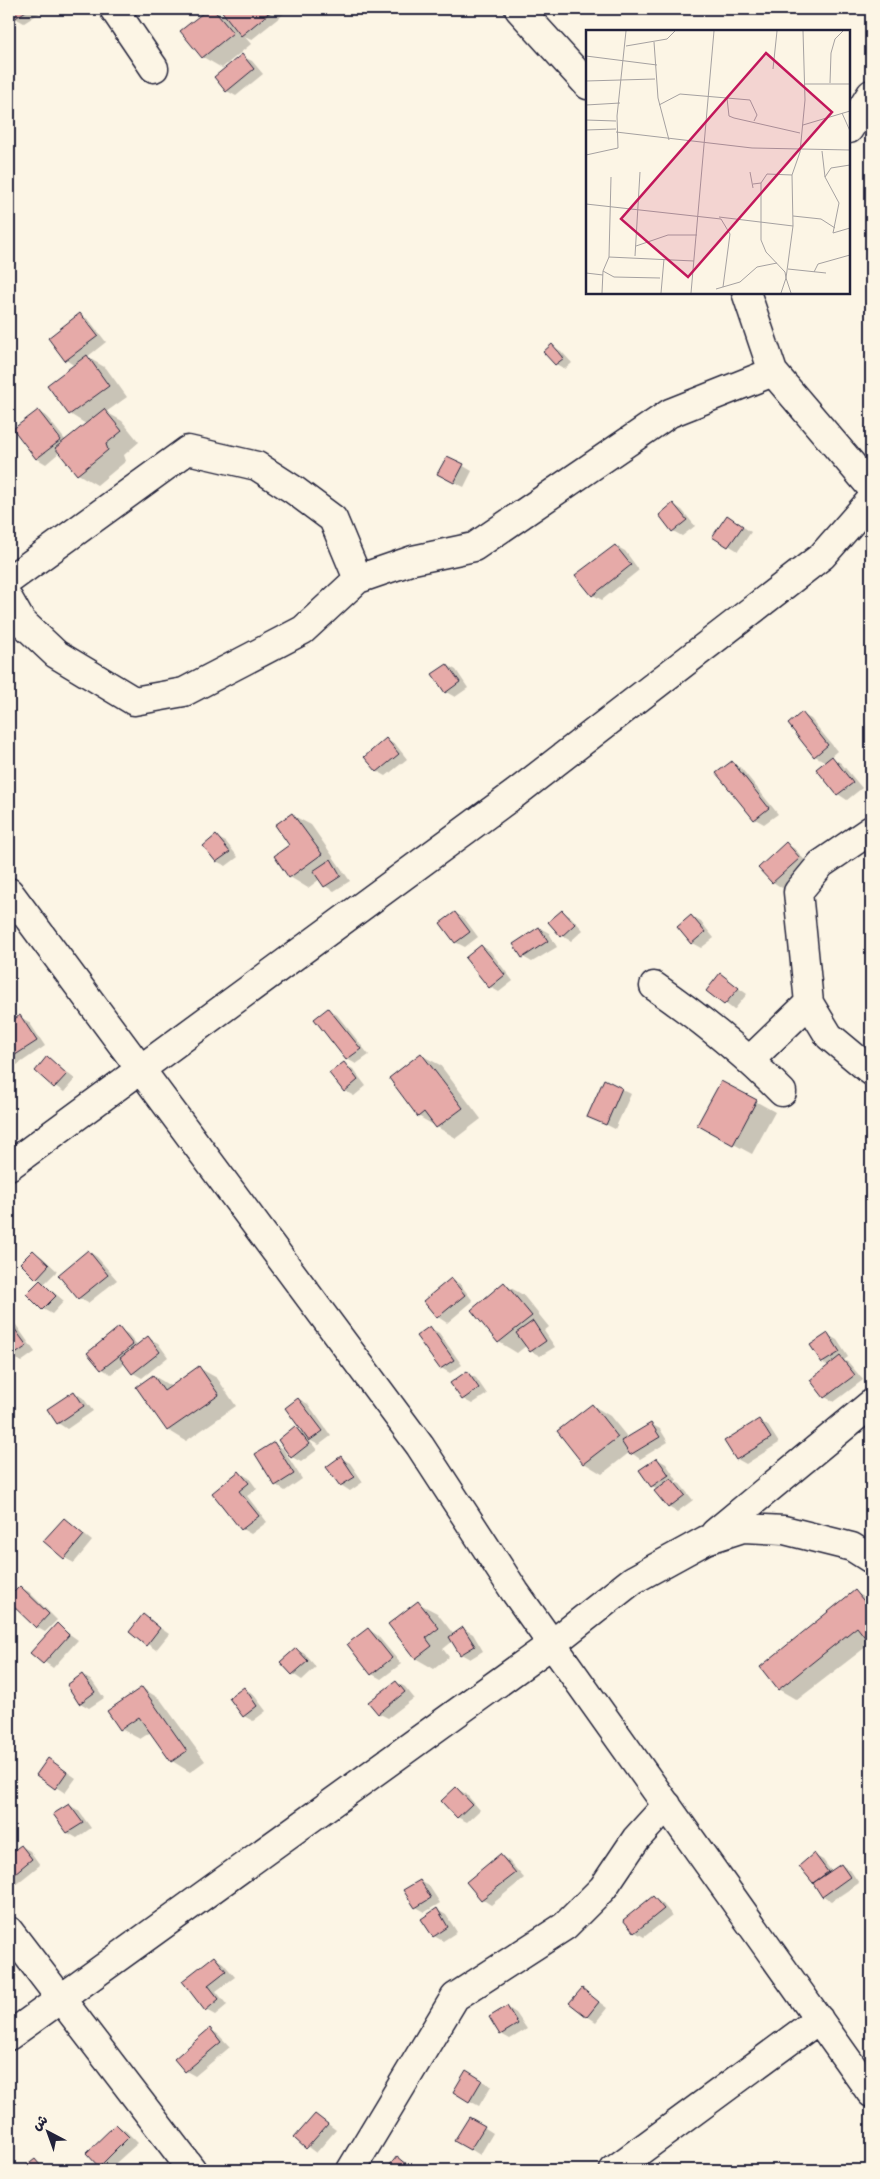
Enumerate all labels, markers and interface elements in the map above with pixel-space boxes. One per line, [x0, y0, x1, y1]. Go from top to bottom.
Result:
inset map [586, 30, 850, 294]
north arrow [22, 2106, 72, 2156]
text: ش [28, 2110, 53, 2136]

